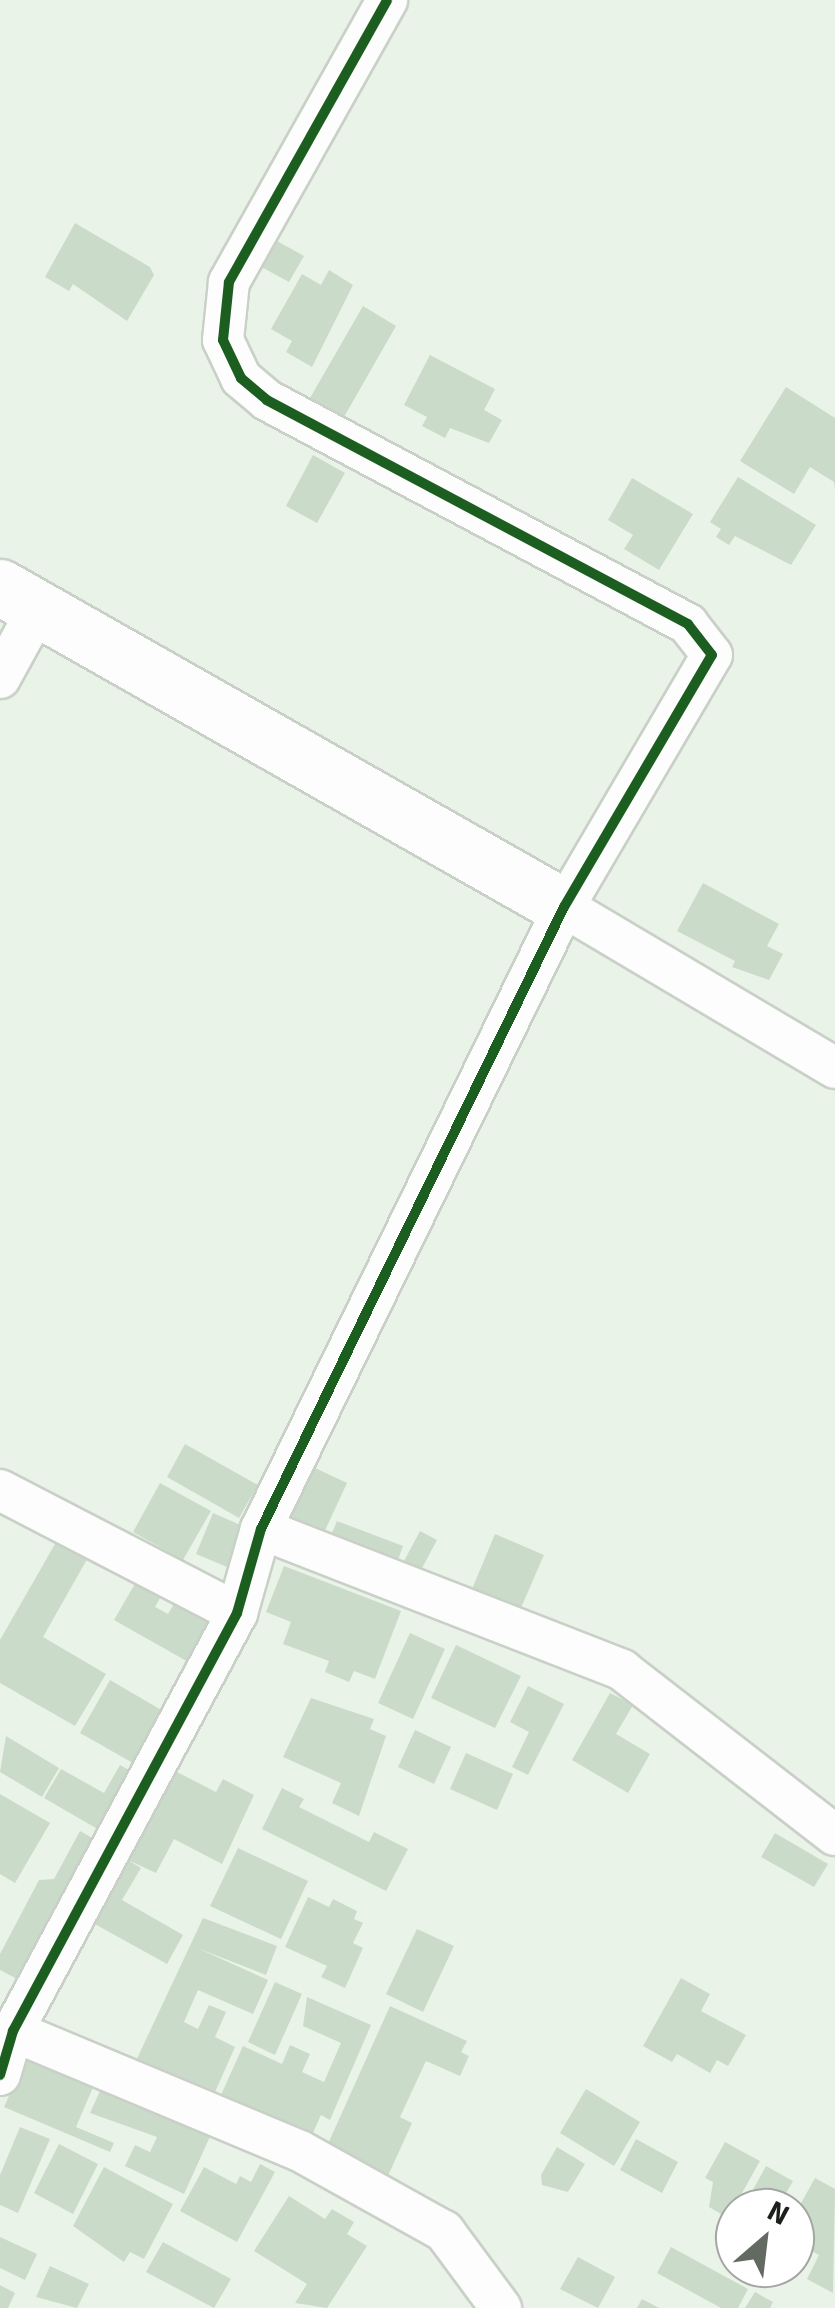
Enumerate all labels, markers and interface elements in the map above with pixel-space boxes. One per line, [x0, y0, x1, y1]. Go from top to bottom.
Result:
north arrow [715, 2188, 815, 2288]
text: N [762, 2194, 795, 2233]

